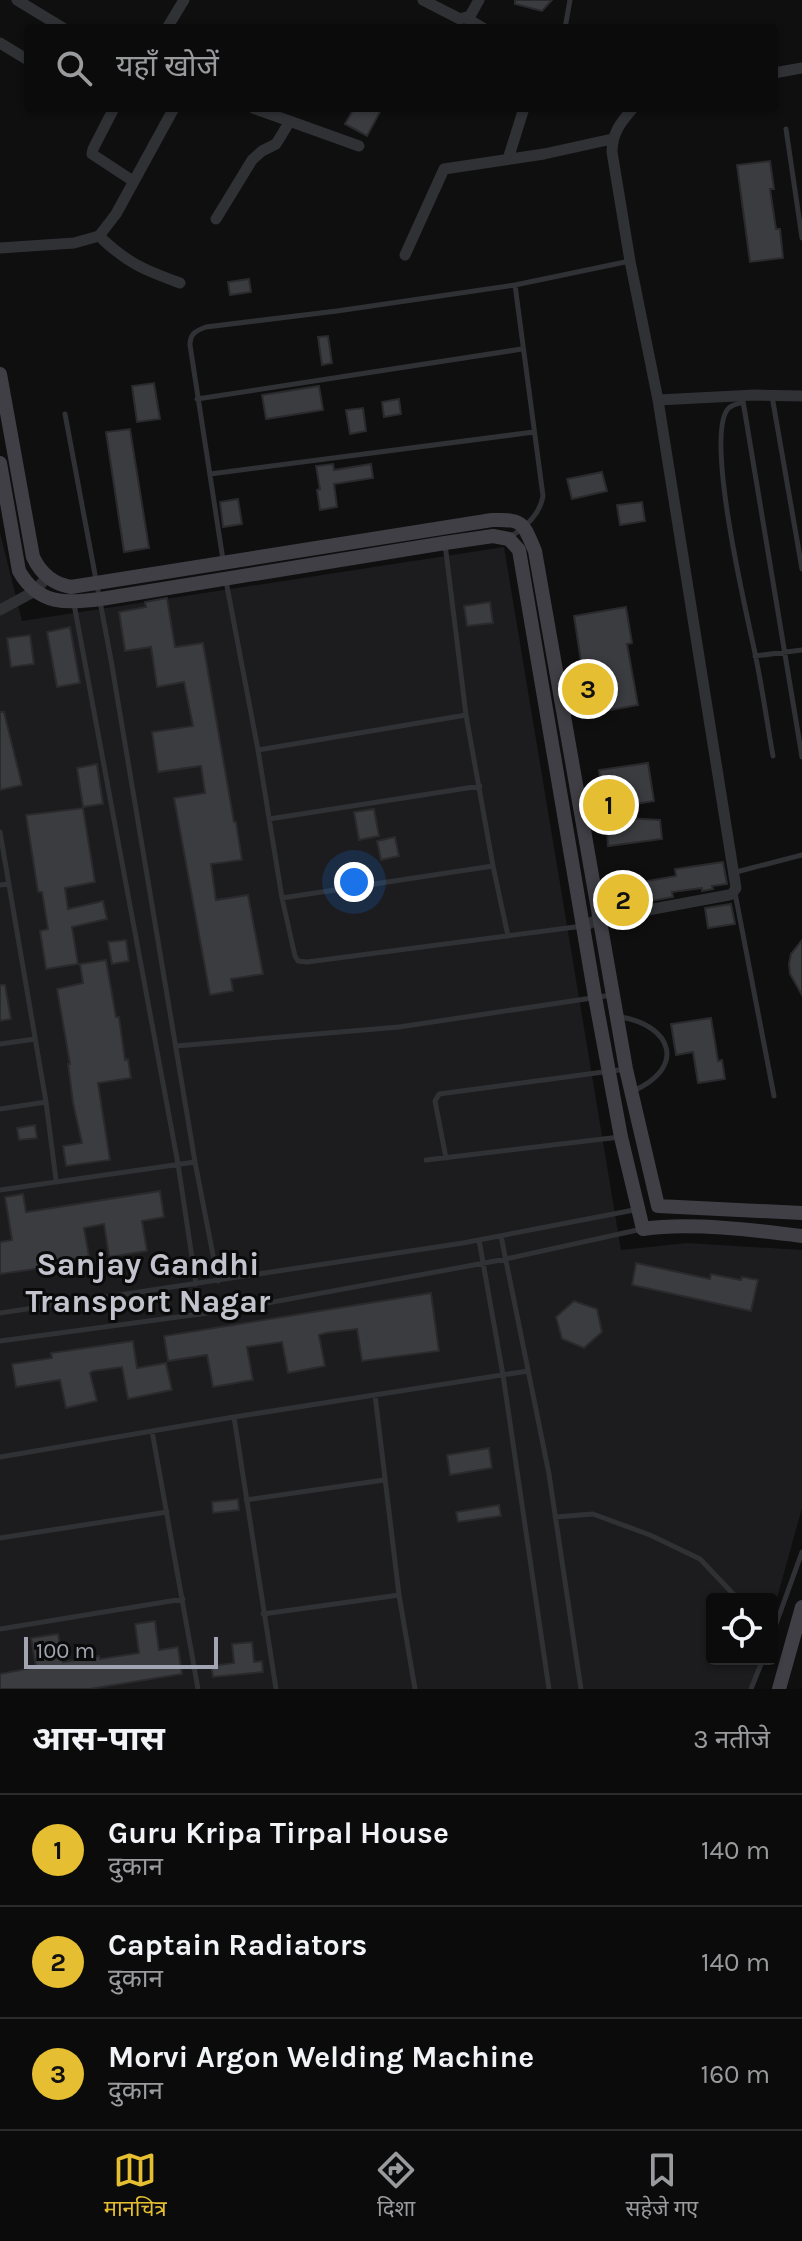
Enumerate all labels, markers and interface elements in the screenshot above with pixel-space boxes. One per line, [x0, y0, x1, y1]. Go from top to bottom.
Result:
search box [24, 24, 778, 112]
icon: search [52, 46, 96, 90]
text: यहाँ खोजें [116, 48, 219, 84]
pin: 3 [562, 659, 614, 719]
pin: 1 [583, 775, 635, 835]
your location [334, 862, 374, 902]
pin: 2 [597, 870, 649, 930]
district label: Sanjay Gandhi Transport Nagar [26, 1246, 271, 1320]
map controls [706, 1593, 778, 1665]
button: locate [706, 1593, 778, 1665]
scale bar [24, 1633, 218, 1669]
text: 100 m [36, 1638, 95, 1664]
text: आस-पास [32, 1719, 165, 1759]
text: 3 नतीजे [693, 1724, 770, 1755]
text: Guru Kripa Tirpal House [108, 1815, 449, 1851]
text: 1 [53, 1835, 63, 1866]
text: 140 m [701, 1835, 770, 1866]
text: दुकान [108, 1851, 163, 1882]
text: Captain Radiators [108, 1927, 367, 1963]
text: 2 [50, 1947, 66, 1978]
text: 140 m [701, 1947, 770, 1978]
text: दुकान [108, 1963, 163, 1994]
text: Morvi Argon Welding Machine [108, 2039, 534, 2075]
text: 3 [50, 2059, 66, 2090]
text: 160 m [701, 2059, 770, 2090]
text: दुकान [108, 2075, 163, 2106]
tab: मानचित्र [104, 2148, 167, 2225]
tab: दिशा [374, 2148, 418, 2225]
tab: सहेजे गए [626, 2148, 698, 2225]

